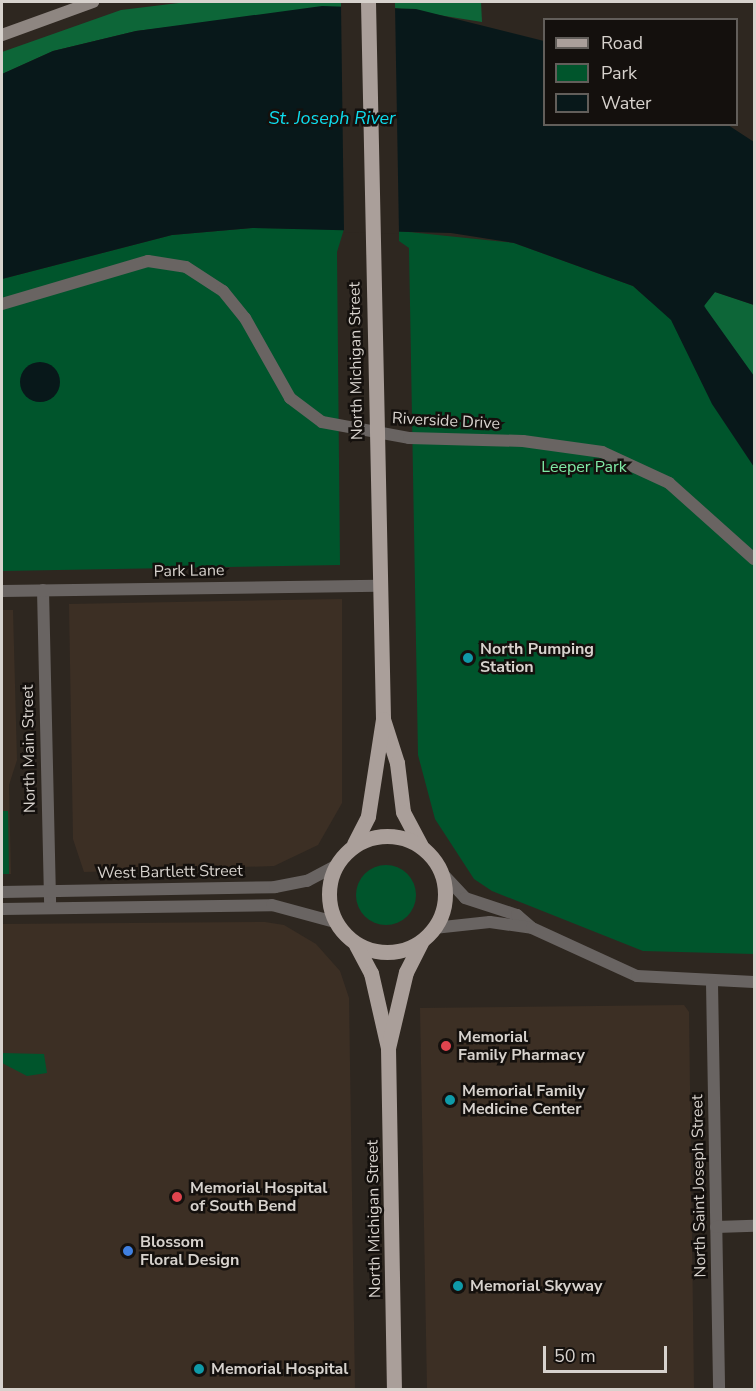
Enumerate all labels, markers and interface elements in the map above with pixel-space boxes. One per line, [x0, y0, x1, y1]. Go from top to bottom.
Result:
legend [543, 18, 738, 126]
text: Road [601, 31, 643, 55]
text: Park [601, 61, 637, 85]
text: Water [601, 91, 652, 115]
water label: St. Joseph River [268, 107, 396, 129]
street label: North Michigan Street [345, 282, 367, 440]
street label: Riverside Drive [392, 409, 500, 433]
park label: Leeper Park [541, 457, 627, 477]
street label: Park Lane [153, 561, 225, 581]
place label: North Pumping Station [480, 639, 594, 677]
marker: North Pumping Station [461, 651, 475, 665]
street label: North Main Street [18, 685, 40, 813]
street label: West Bartlett Street [97, 861, 243, 883]
place label: Memorial Family Pharmacy [458, 1027, 585, 1065]
marker: Memorial Family Pharmacy [439, 1039, 453, 1053]
place label: Memorial Family Medicine Center [462, 1081, 585, 1119]
marker: Memorial Family Medicine Center [443, 1093, 457, 1107]
street label: North Saint Joseph Street [688, 1094, 710, 1278]
street label: North Michigan Street [363, 1140, 385, 1298]
place label: Memorial Hospital of South Bend [190, 1178, 327, 1216]
marker: Memorial Hospital of South Bend [168, 1188, 186, 1206]
place label: Blossom Floral Design [140, 1232, 239, 1270]
marker: Blossom Floral Design [121, 1244, 135, 1258]
place label: Memorial Skyway [470, 1276, 602, 1296]
marker: Memorial Skyway [451, 1279, 465, 1293]
scale bar [546, 1334, 670, 1372]
text: 50 m [554, 1344, 596, 1368]
place label: Memorial Hospital [211, 1359, 348, 1379]
marker: Memorial Hospital [192, 1362, 206, 1376]

